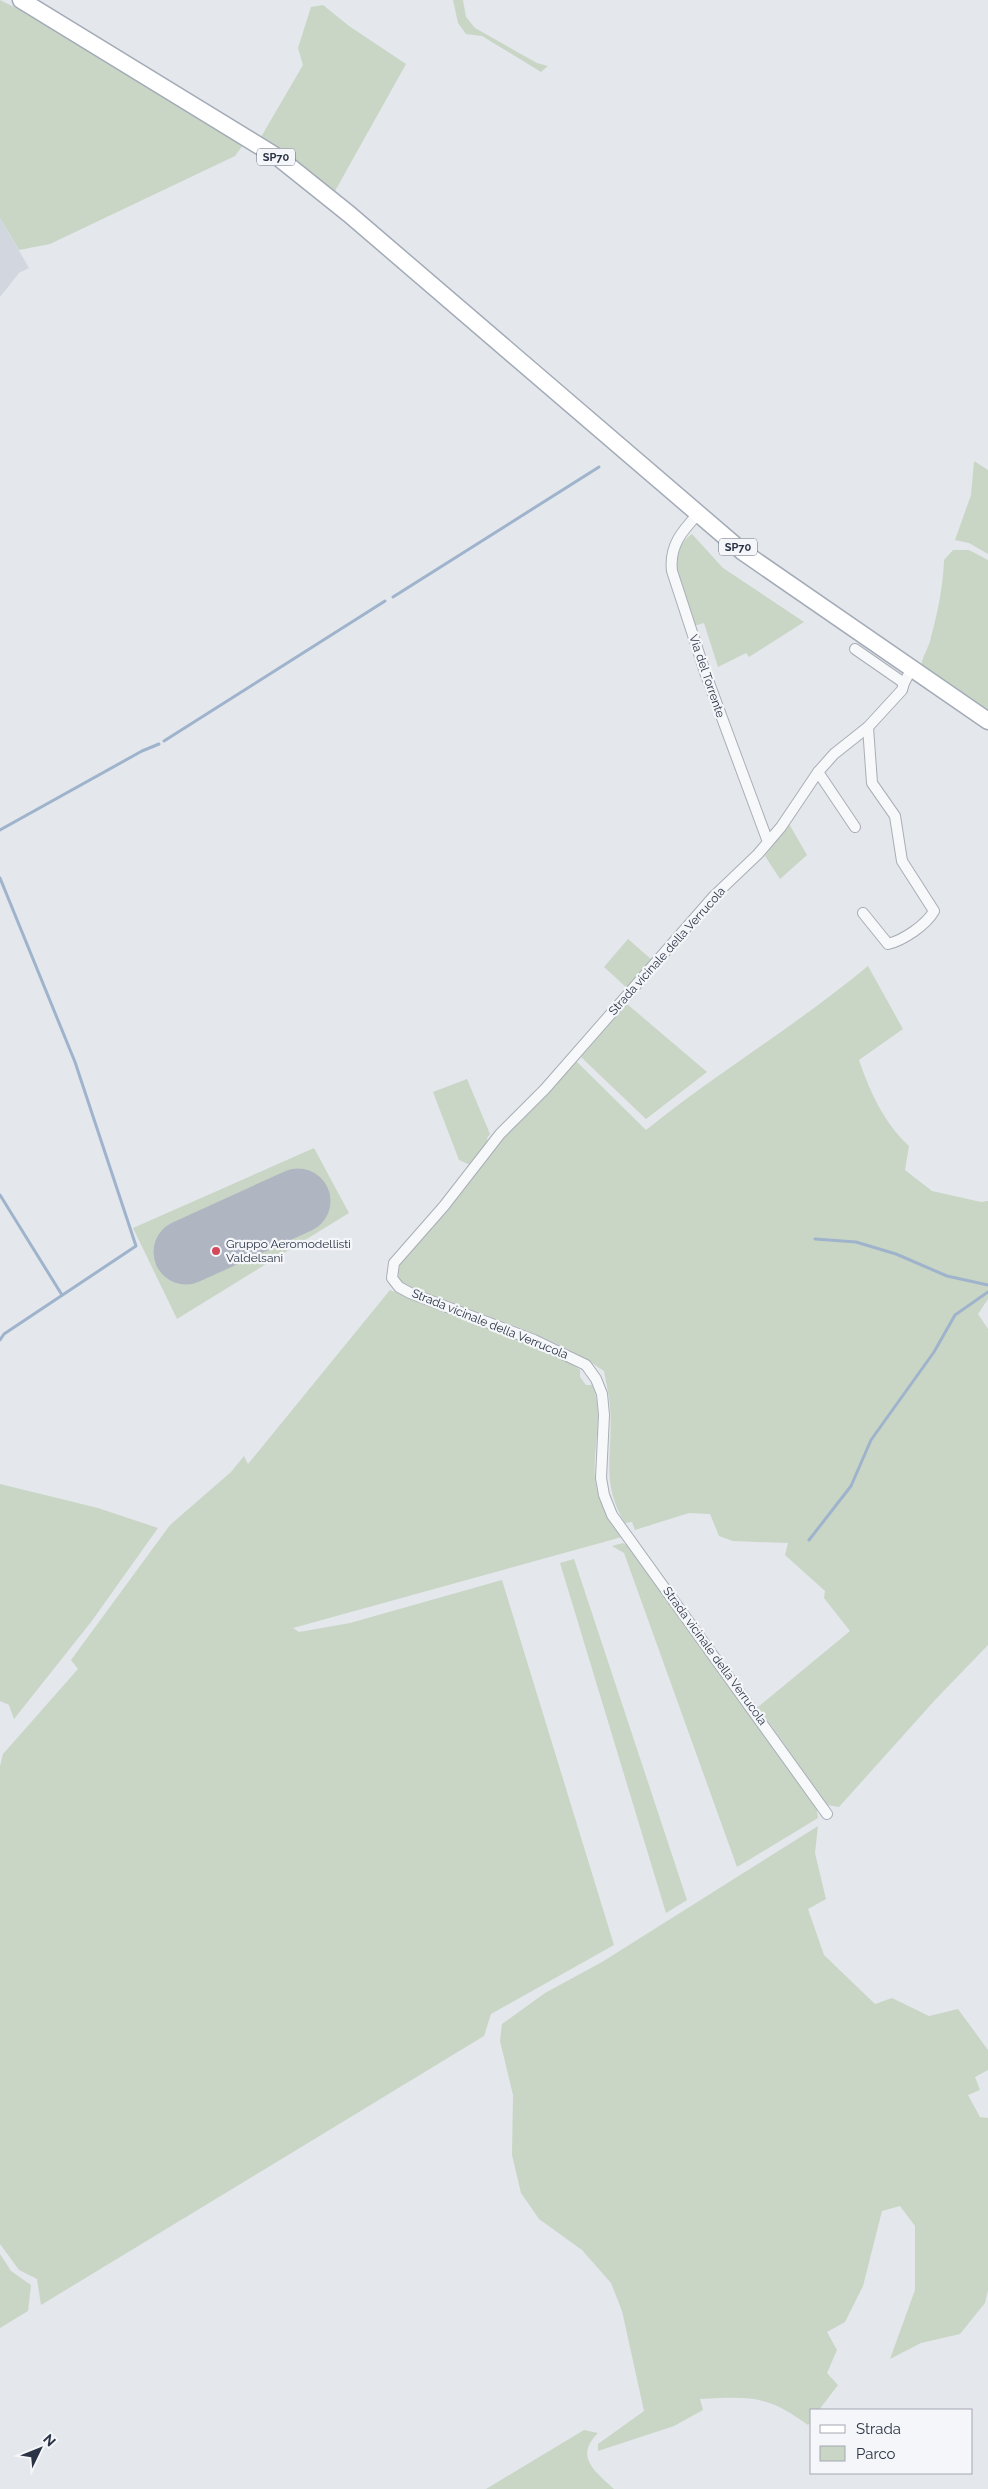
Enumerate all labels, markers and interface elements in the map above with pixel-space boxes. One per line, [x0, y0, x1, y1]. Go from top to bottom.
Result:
road number: SP70 [257, 148, 295, 166]
road number: SP70 [719, 538, 757, 556]
street label: Via del Torrente [686, 633, 728, 719]
street label: Strada vicinale della Verrucola [606, 884, 728, 1018]
place label: Gruppo Aeromodellisti Valdelsani [226, 1237, 351, 1265]
marker: Gruppo Aeromodellisti Valdelsani [210, 1245, 222, 1257]
street label: Strada vicinale della Verrucola [410, 1286, 570, 1362]
street label: Strada vicinale della Verrucola [660, 1584, 770, 1728]
legend [810, 2409, 973, 2474]
text: Strada [856, 2420, 901, 2438]
north arrow [15, 2424, 65, 2474]
text: N [40, 2431, 59, 2449]
text: Parco [856, 2445, 896, 2463]

